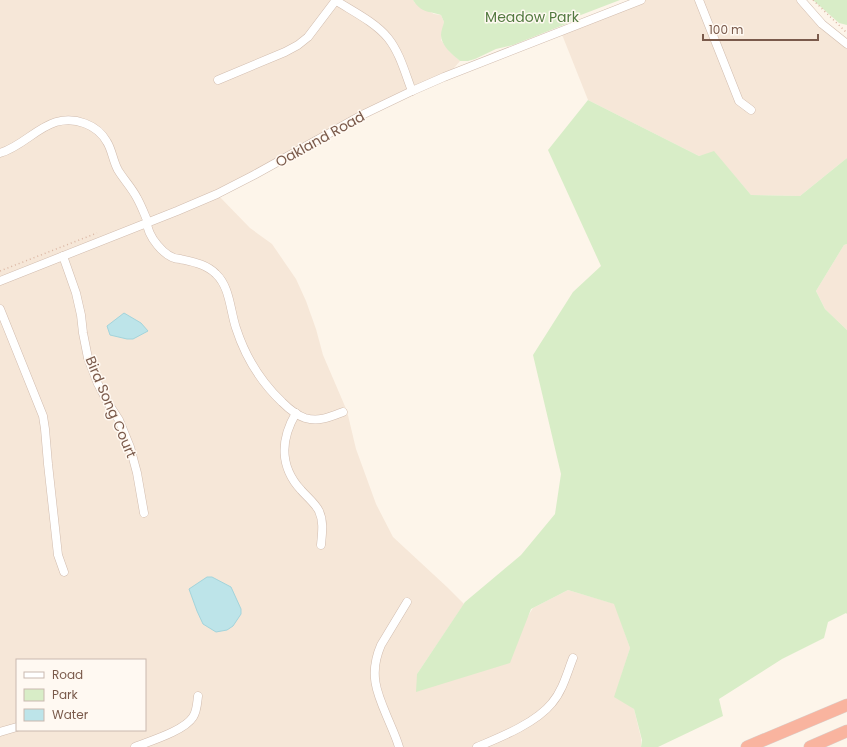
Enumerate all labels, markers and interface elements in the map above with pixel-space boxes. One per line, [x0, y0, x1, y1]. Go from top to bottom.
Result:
park label: Meadow Park [485, 7, 580, 27]
scale bar [703, 16, 818, 42]
text: 100 m [709, 21, 743, 38]
street label: Oakland Road [272, 106, 368, 172]
street label: Bird Song Court [81, 353, 141, 461]
legend [16, 659, 146, 731]
text: Road [52, 666, 83, 683]
text: Park [52, 686, 79, 703]
text: Water [52, 706, 89, 723]

